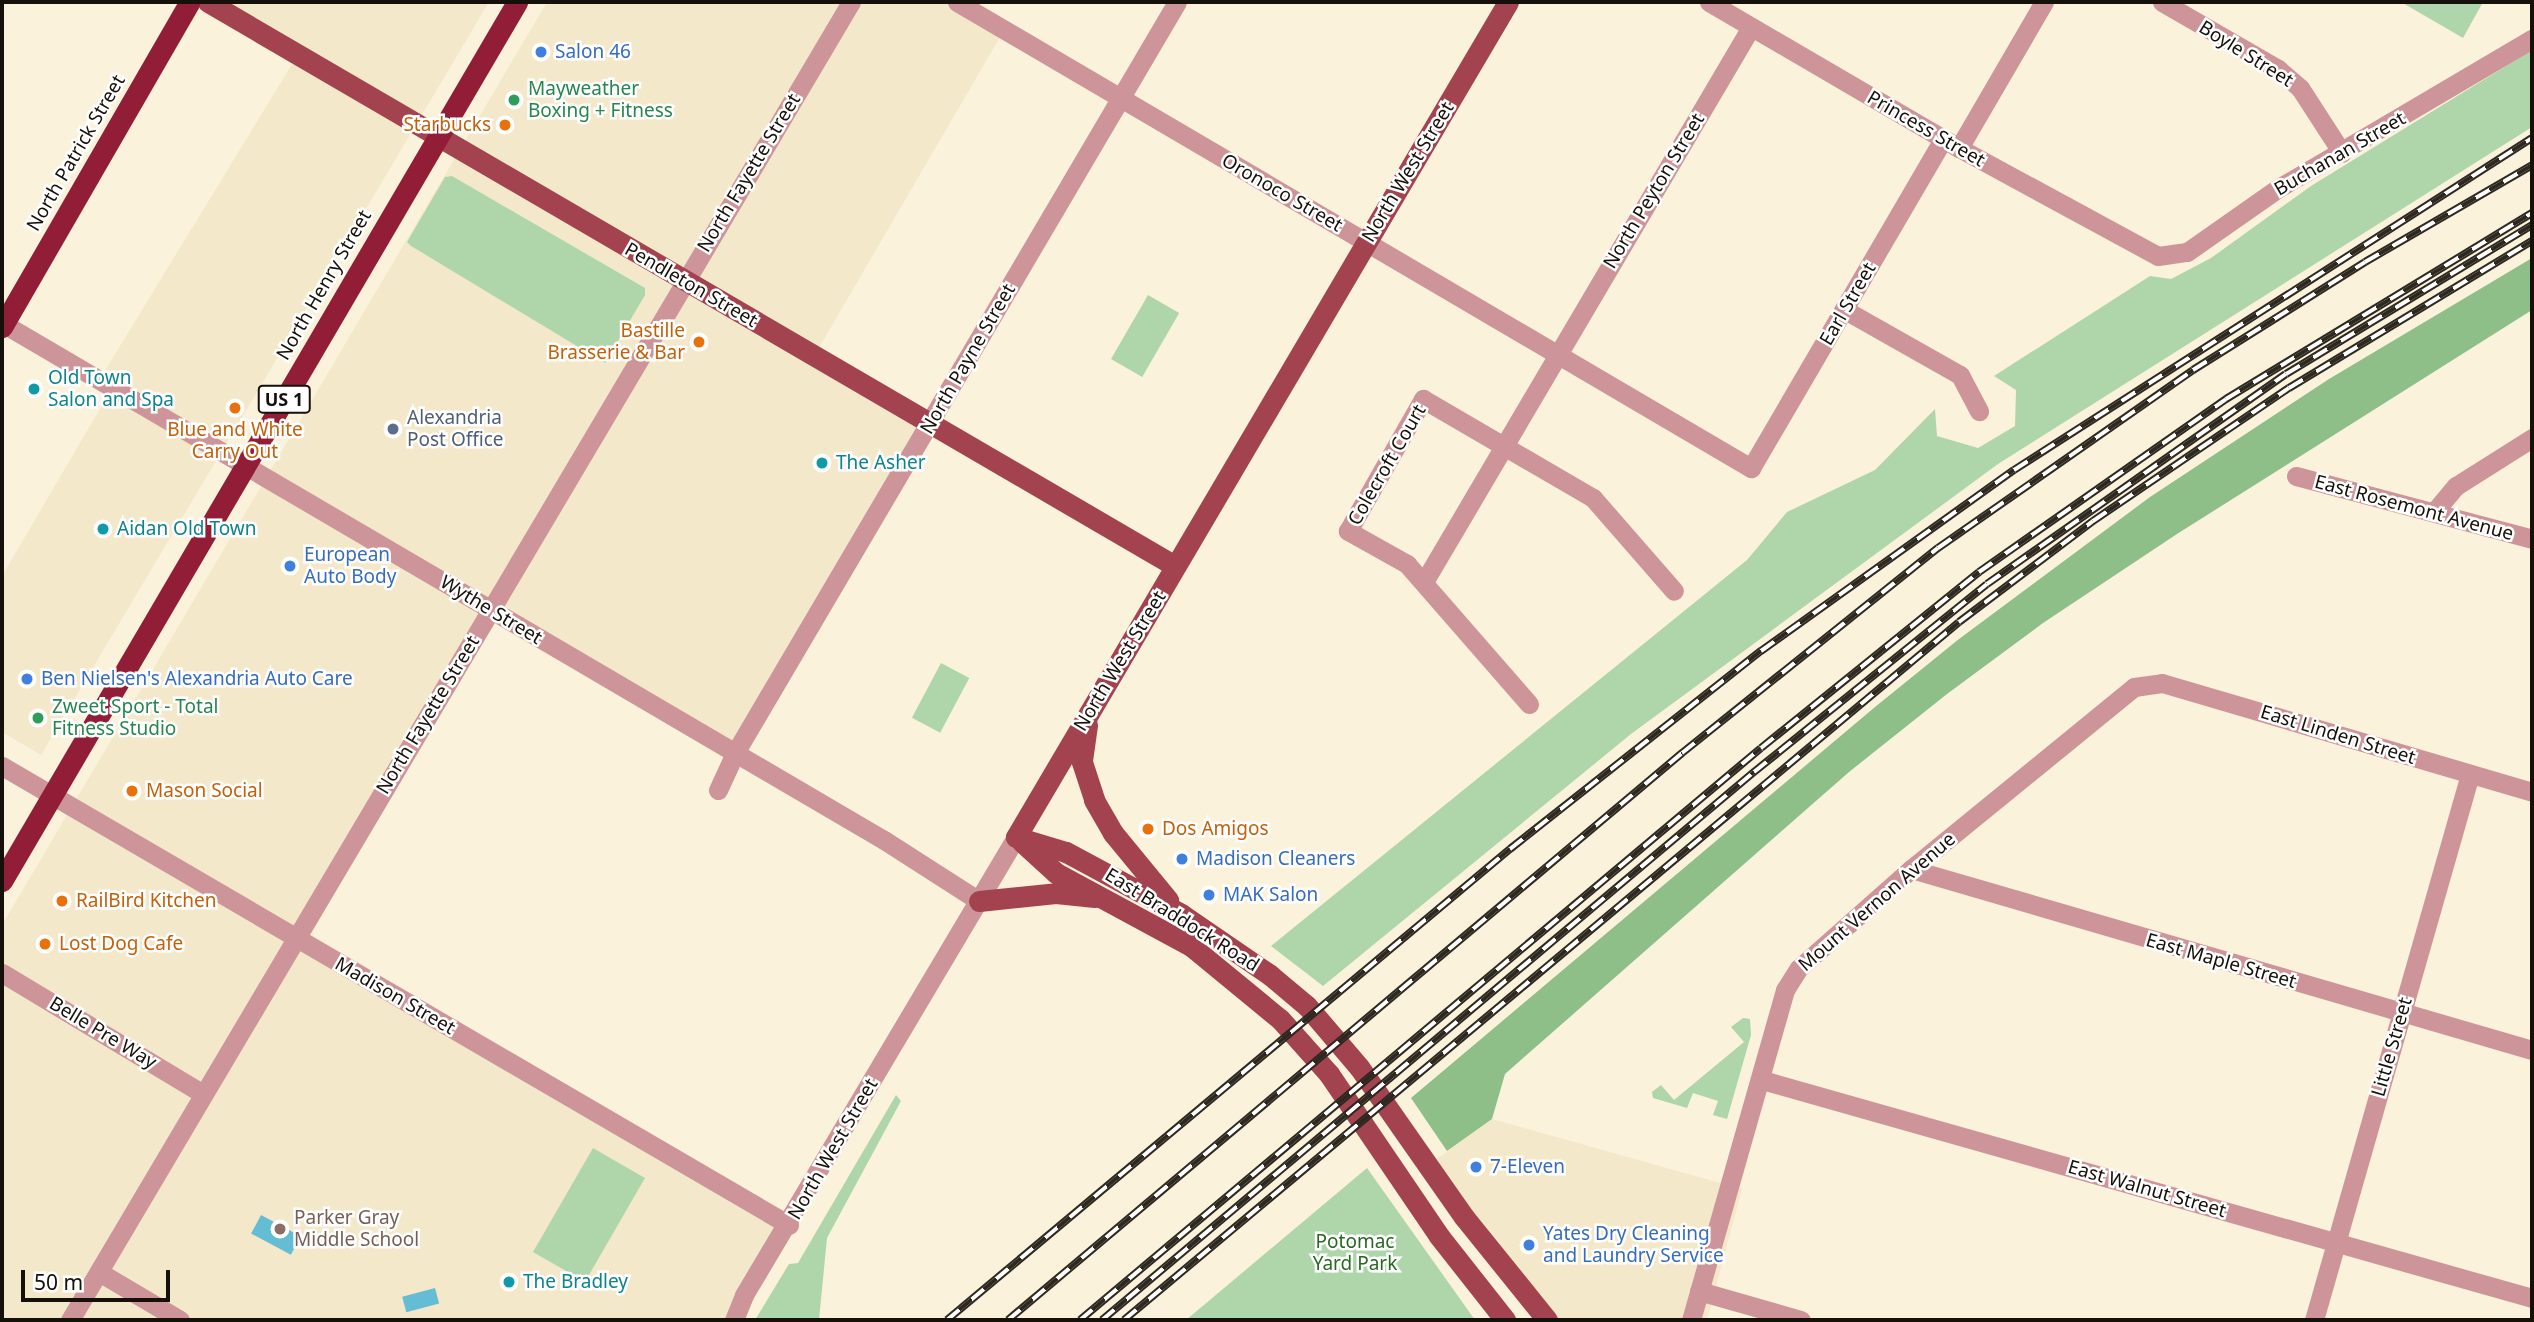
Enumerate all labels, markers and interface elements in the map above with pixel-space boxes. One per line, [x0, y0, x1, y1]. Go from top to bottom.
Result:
street label: Boyle Street [2195, 16, 2297, 92]
place label: Salon 46 [555, 41, 631, 63]
marker: Salon 46 [533, 44, 549, 60]
street label: North Patrick Street [22, 71, 130, 235]
place label: Mayweather Boxing + Fitness [528, 78, 673, 122]
street label: Princess Street [1863, 86, 1989, 172]
street label: North Fayette Street [693, 90, 805, 256]
marker: Mayweather Boxing + Fitness [506, 92, 522, 108]
street label: North West Street [1357, 98, 1459, 246]
street label: Buchanan Street [2270, 107, 2410, 201]
street label: North Peyton Street [1599, 109, 1709, 273]
place label: Starbucks [403, 114, 491, 136]
marker: Starbucks [497, 117, 513, 133]
street label: Oronoco Street [1218, 149, 1346, 237]
street label: North Henry Street [272, 206, 376, 364]
street label: Pendleton Street [621, 238, 761, 332]
street label: Earl Street [1815, 258, 1881, 350]
street label: North Payne Street [916, 280, 1020, 438]
place label: Bastille Brasserie & Bar [547, 320, 685, 364]
marker: Bastille Brasserie & Bar [691, 334, 707, 350]
place label: Old Town Salon and Spa [48, 367, 174, 411]
marker: Old Town Salon and Spa [26, 381, 42, 397]
road number: US 1 [256, 384, 312, 414]
marker: Blue and White Carry Out [227, 400, 243, 416]
street label: Colecroft Court [1343, 401, 1431, 529]
place label: Alexandria Post Office [407, 407, 504, 451]
place label: Blue and White Carry Out [167, 419, 303, 463]
marker: Alexandria Post Office [385, 421, 401, 437]
place label: The Asher [836, 452, 926, 474]
marker: The Asher [814, 455, 830, 471]
street label: East Rosemont Avenue [2312, 470, 2516, 546]
place label: Aidan Old Town [117, 518, 256, 540]
marker: Aidan Old Town [95, 521, 111, 537]
place label: European Auto Body [304, 544, 396, 588]
marker: European Auto Body [282, 558, 298, 574]
street label: Wythe Street [436, 571, 546, 649]
street label: North West Street [1069, 587, 1171, 735]
street label: North Fayette Street [372, 632, 484, 798]
place label: Ben Nielsen's Alexandria Auto Care [41, 668, 353, 690]
marker: Ben Nielsen's Alexandria Auto Care [19, 671, 35, 687]
place label: Zweet Sport - Total Fitness Studio [52, 696, 218, 740]
street label: East Linden Street [2258, 701, 2418, 769]
marker: Zweet Sport - Total Fitness Studio [30, 710, 46, 726]
place label: Mason Social [146, 780, 263, 802]
marker: Mason Social [124, 783, 140, 799]
place label: Dos Amigos [1162, 818, 1268, 840]
marker: Dos Amigos [1140, 821, 1156, 837]
street label: Mount Vernon Avenue [1794, 828, 1960, 976]
place label: Madison Cleaners [1196, 848, 1355, 870]
marker: Madison Cleaners [1174, 851, 1190, 867]
street label: East Braddock Road [1101, 863, 1263, 977]
place label: MAK Salon [1223, 884, 1318, 906]
marker: MAK Salon [1201, 887, 1217, 903]
place label: RailBird Kitchen [76, 890, 216, 912]
marker: RailBird Kitchen [54, 893, 70, 909]
street label: East Maple Street [2143, 929, 2299, 993]
place label: Lost Dog Cafe [59, 933, 183, 955]
marker: Lost Dog Cafe [37, 936, 53, 952]
street label: Madison Street [331, 952, 459, 1040]
street label: Belle Pre Way [45, 992, 161, 1074]
street label: Little Street [2367, 995, 2417, 1099]
street label: North West Street [783, 1074, 883, 1224]
place label: 7-Eleven [1490, 1156, 1565, 1178]
street label: East Walnut Street [2065, 1156, 2229, 1222]
marker: 7-Eleven [1468, 1159, 1484, 1175]
place label: Parker Gray Middle School [294, 1207, 419, 1251]
marker: Parker Gray Middle School [272, 1221, 288, 1237]
place label: Yates Dry Cleaning and Laundry Service [1543, 1223, 1724, 1267]
park label: Potomac Yard Park [1313, 1231, 1397, 1275]
marker: Yates Dry Cleaning and Laundry Service [1521, 1237, 1537, 1253]
scale bar [24, 1256, 173, 1300]
text: 50 m [34, 1268, 83, 1296]
place label: The Bradley [523, 1271, 628, 1293]
marker: The Bradley [501, 1274, 517, 1290]

